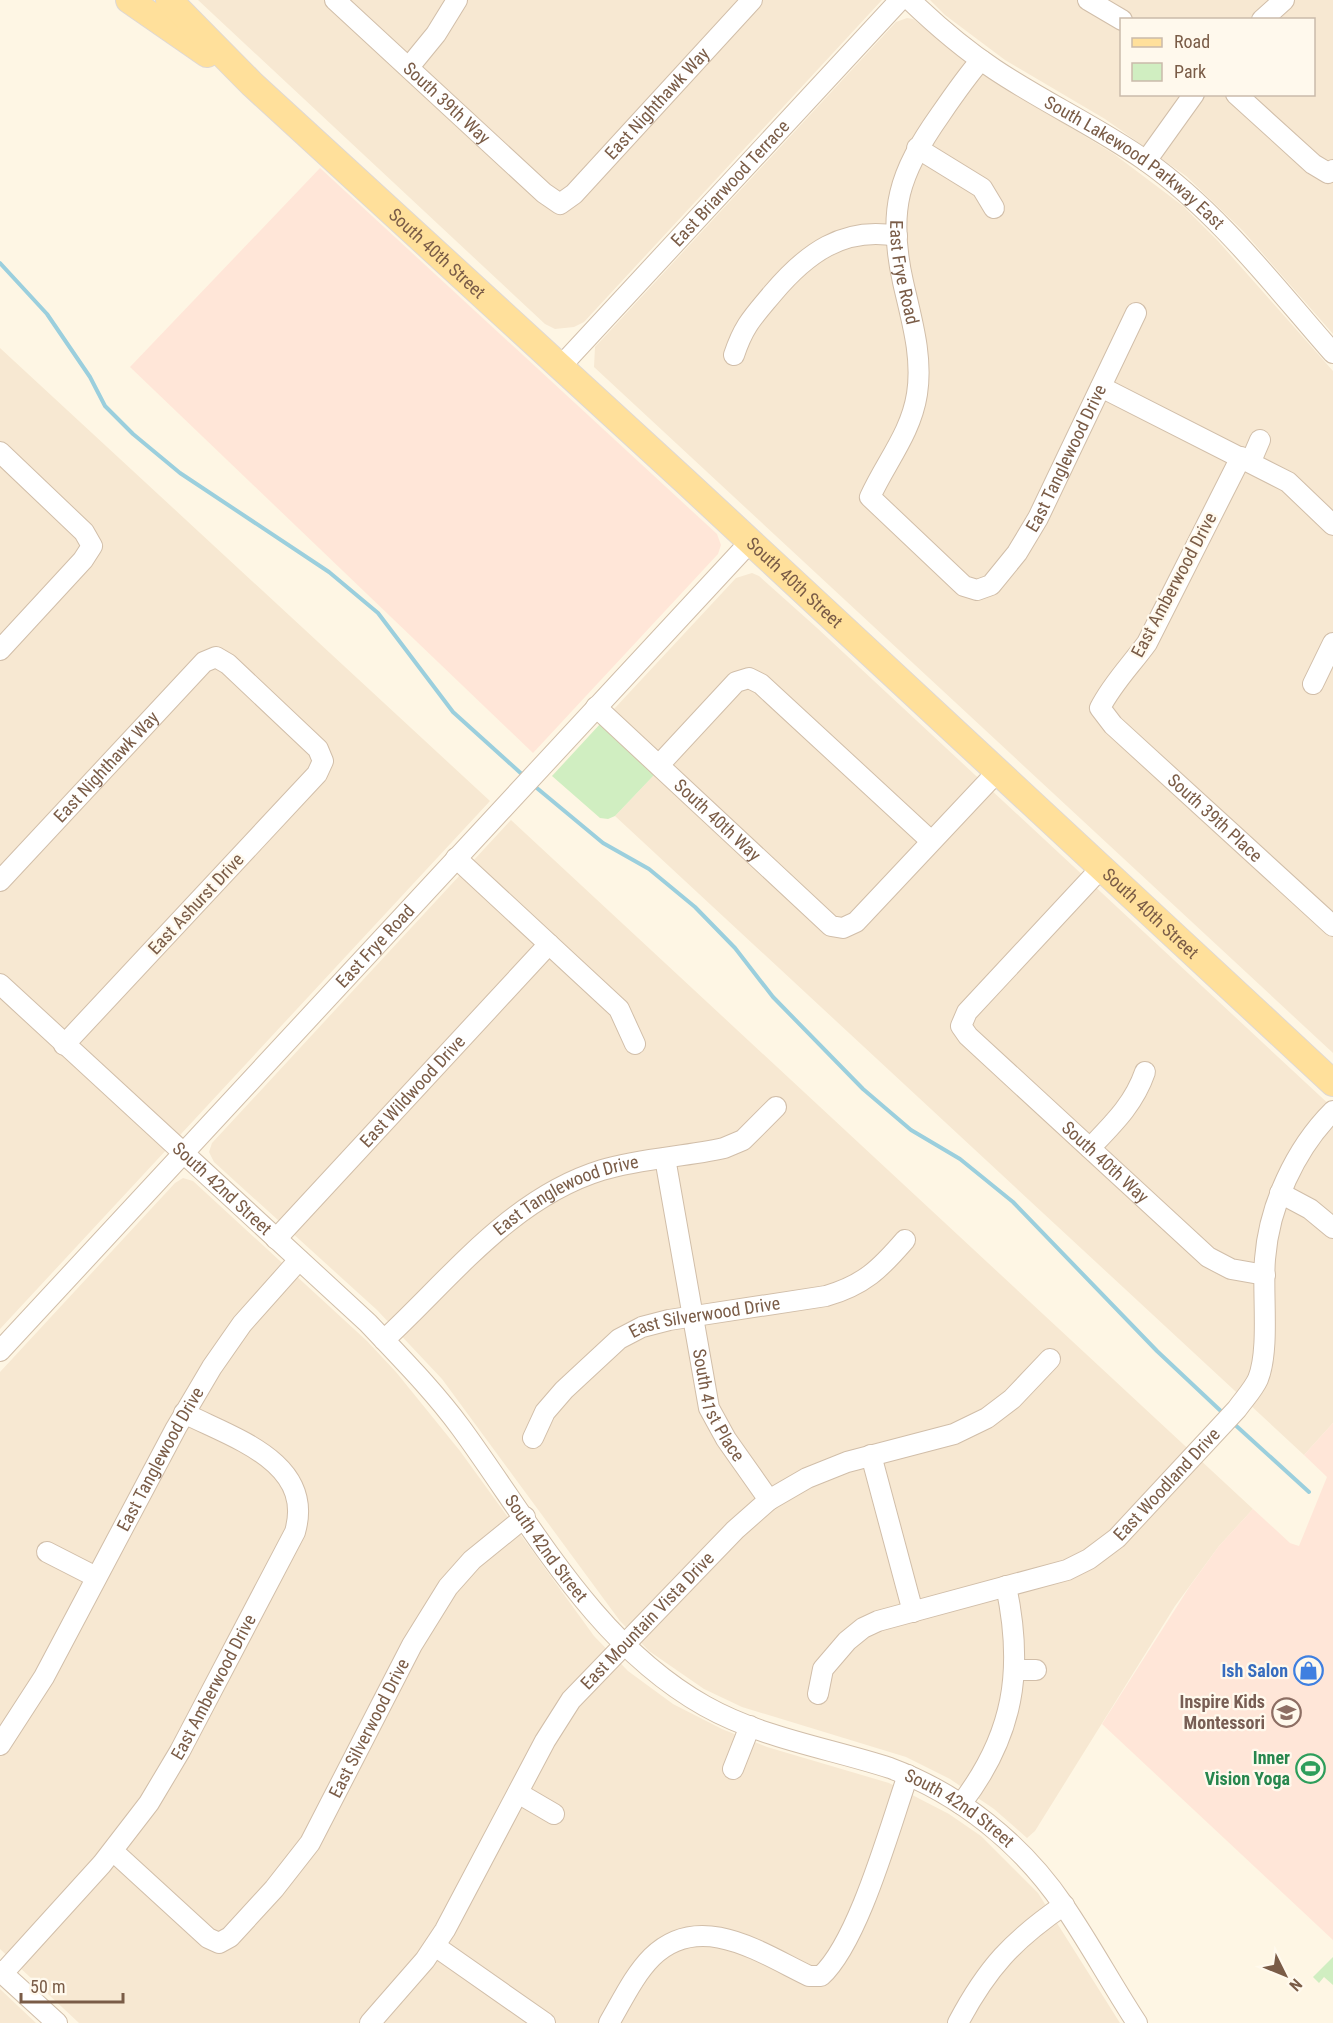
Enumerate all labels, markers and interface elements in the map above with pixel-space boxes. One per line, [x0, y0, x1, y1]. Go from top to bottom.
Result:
legend [1120, 18, 1315, 96]
text: Road [1174, 31, 1210, 52]
street label: East Nighthawk Way [600, 43, 714, 163]
street label: South 39th Way [399, 58, 495, 148]
text: Park [1174, 61, 1206, 82]
street label: South Lakewood Parkway East [1041, 91, 1229, 233]
street label: East Briarwood Terrace [666, 116, 793, 250]
street label: South 40th Street [385, 204, 490, 303]
street label: East Frye Road [886, 220, 923, 326]
street label: East Tanglewood Drive [1021, 381, 1110, 535]
street label: East Amberwood Drive [1127, 509, 1221, 661]
street label: South 40th Street [742, 533, 847, 632]
street label: East Nighthawk Way [49, 706, 163, 826]
street label: South 39th Place [1163, 769, 1267, 866]
street label: South 40th Way [670, 774, 766, 866]
street label: East Ashurst Drive [144, 849, 248, 958]
street label: South 40th Street [1099, 863, 1203, 963]
street label: East Frye Road [331, 900, 418, 992]
street label: East Wildwood Drive [355, 1031, 469, 1151]
street label: South 40th Way [1058, 1117, 1154, 1207]
street label: South 42nd Street [169, 1137, 276, 1239]
street label: East Tanglewood Drive [489, 1151, 640, 1240]
street label: East Silverwood Drive [625, 1292, 781, 1342]
street label: South 41st Place [689, 1347, 749, 1465]
street label: East Tanglewood Drive [112, 1383, 208, 1535]
street label: East Woodland Drive [1109, 1423, 1224, 1545]
street label: South 42nd Street [501, 1491, 592, 1606]
street label: East Mountain Vista Drive [576, 1547, 718, 1694]
street label: East Amberwood Drive [166, 1611, 260, 1763]
street label: East Silverwood Drive [324, 1655, 413, 1801]
shop icon: Ish Salon [1293, 1655, 1325, 1687]
place label: Ish Salon [1221, 1660, 1288, 1681]
place label: Inspire Kids Montessori [1180, 1691, 1265, 1733]
school or university icon: Inspire Kids Montessori [1270, 1696, 1302, 1728]
place label: Inner Vision Yoga [1205, 1747, 1290, 1789]
sports icon: Inner Vision Yoga [1295, 1752, 1327, 1784]
street label: South 42nd Street [902, 1764, 1019, 1851]
north arrow [1255, 1945, 1315, 2005]
scale bar [21, 1966, 123, 2004]
text: N [1285, 1975, 1306, 1995]
text: 50 m [30, 1976, 65, 1997]

